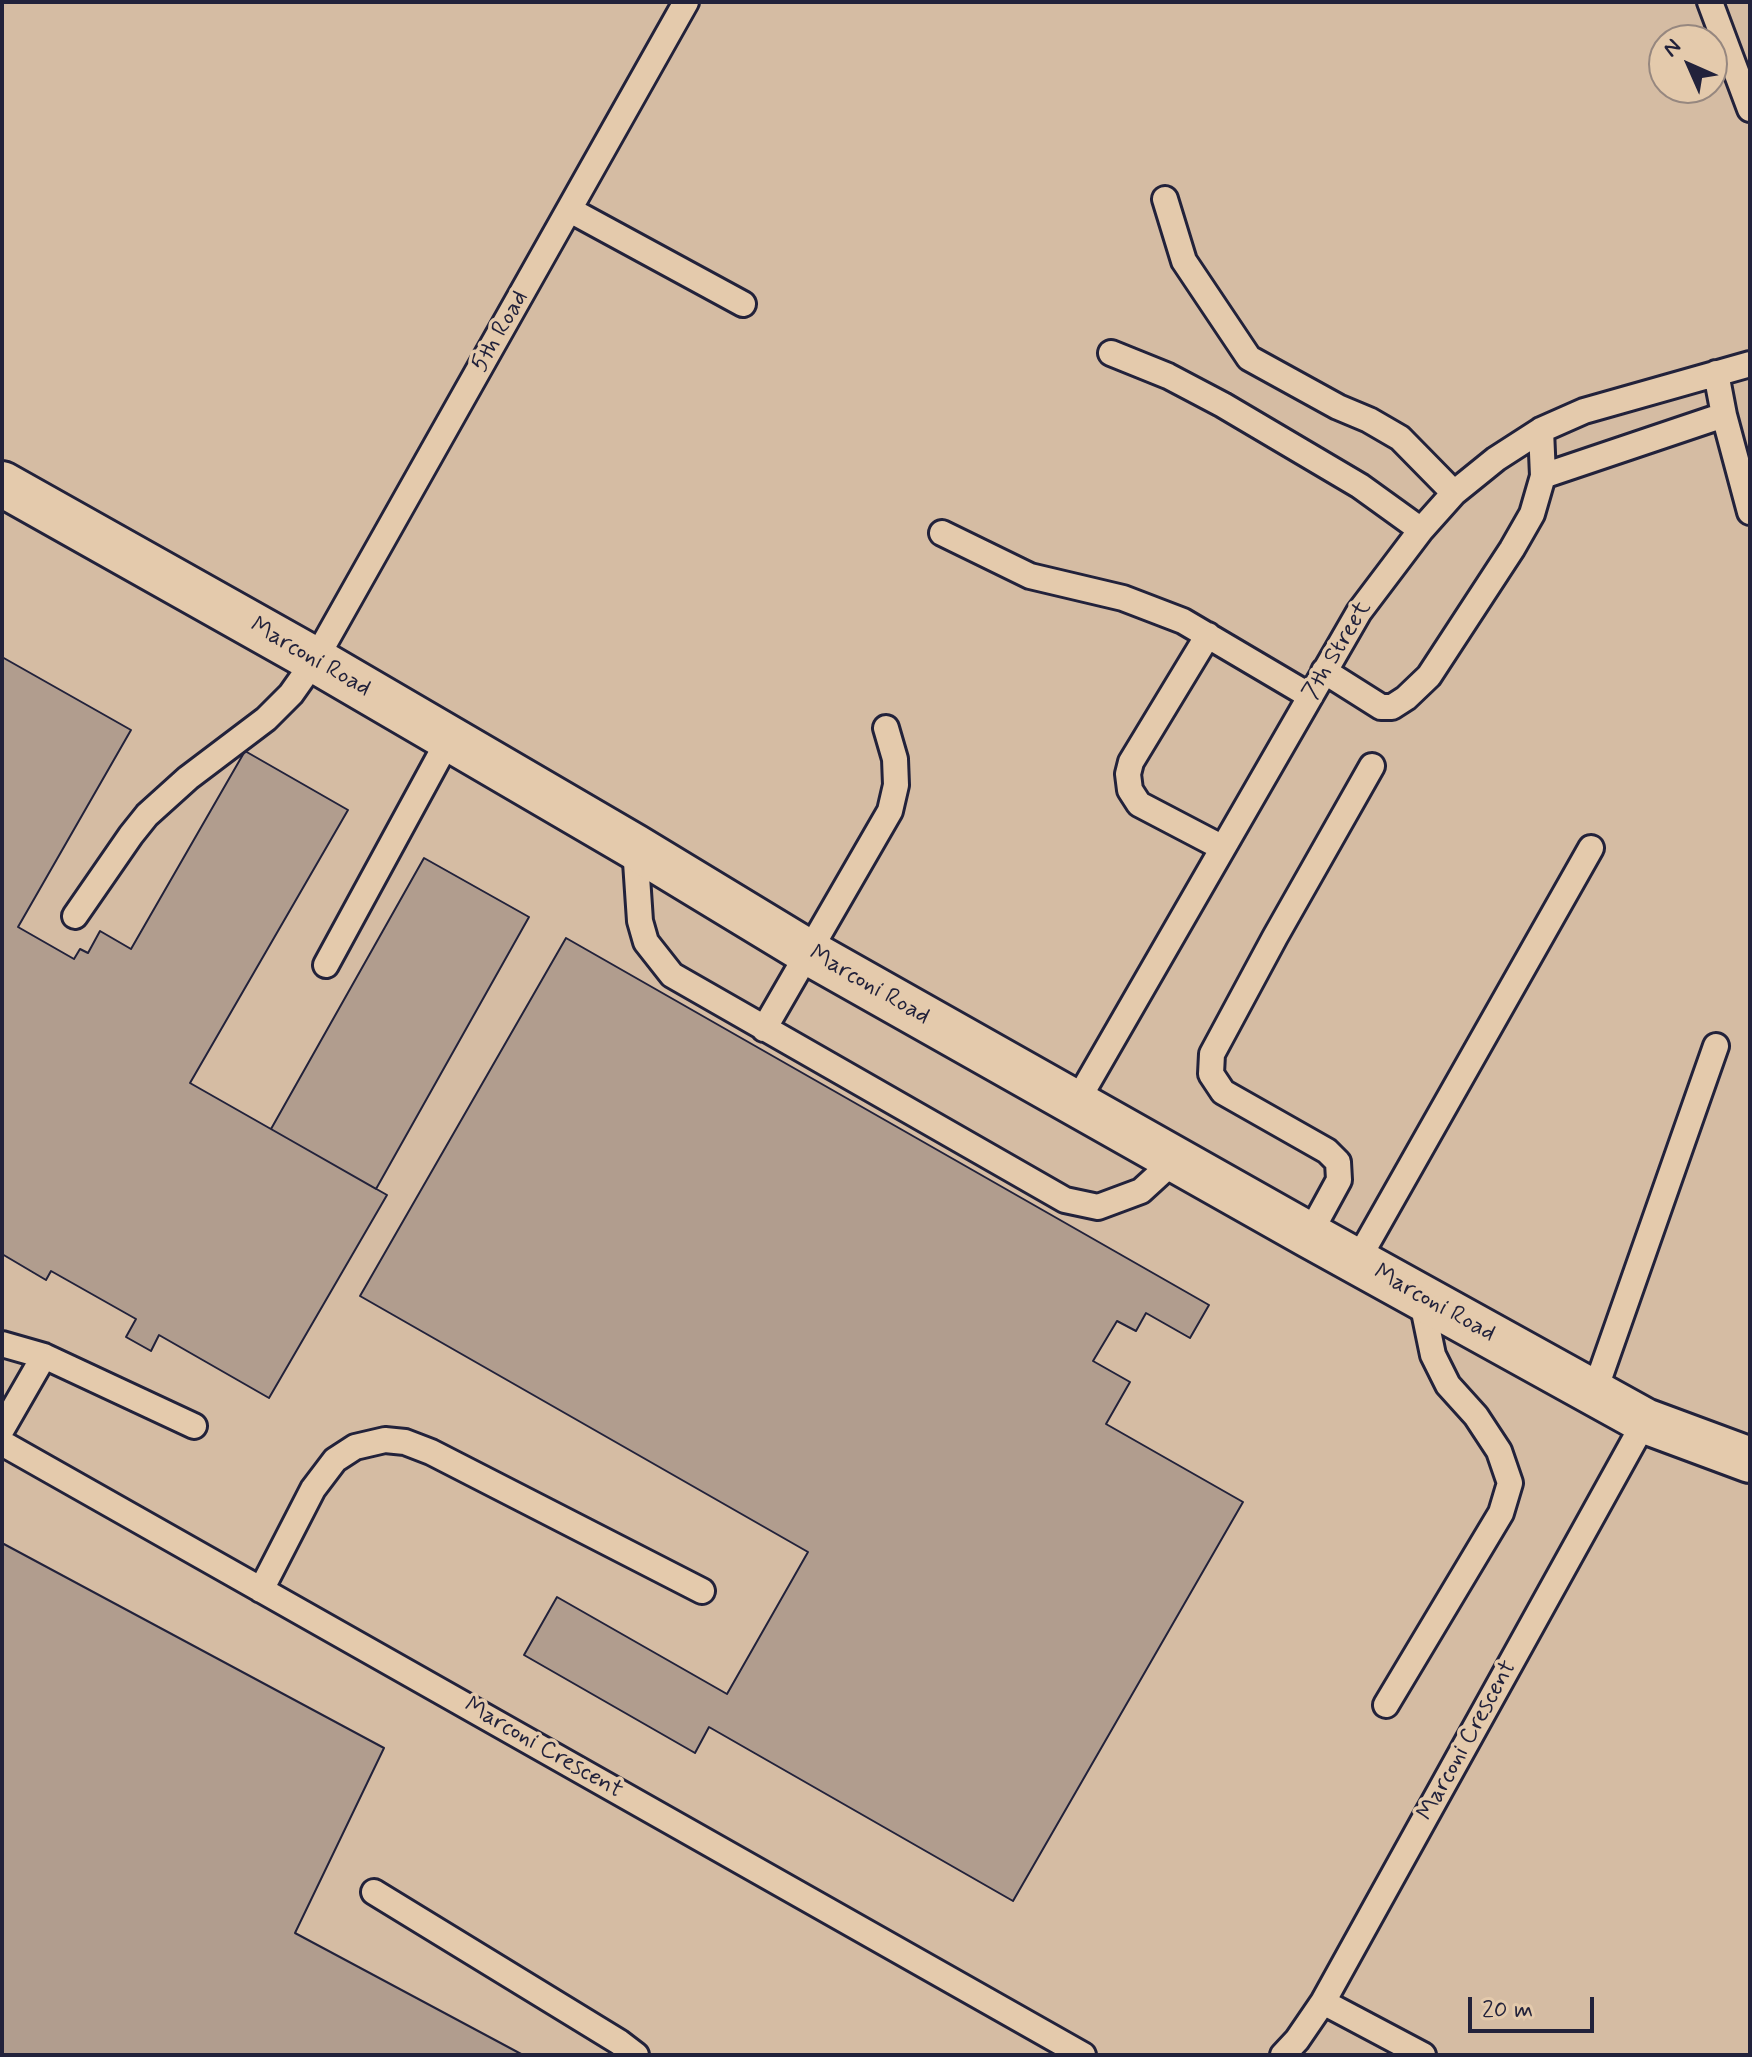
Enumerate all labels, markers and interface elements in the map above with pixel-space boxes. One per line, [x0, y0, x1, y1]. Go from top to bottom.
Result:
north arrow [1648, 24, 1728, 104]
text: N [1657, 33, 1688, 64]
street label: 5th Road [466, 286, 536, 378]
street label: 7th Street [1297, 596, 1379, 706]
street label: Marconi Road [244, 612, 376, 704]
street label: Marconi Road [803, 940, 935, 1032]
street label: Marconi Road [1368, 1259, 1500, 1349]
street label: Marconi Crescent [1412, 1656, 1524, 1826]
street label: Marconi Crescent [458, 1692, 628, 1806]
scale bar [1472, 1981, 1598, 2031]
text: 20 m [1482, 1995, 1533, 2026]

